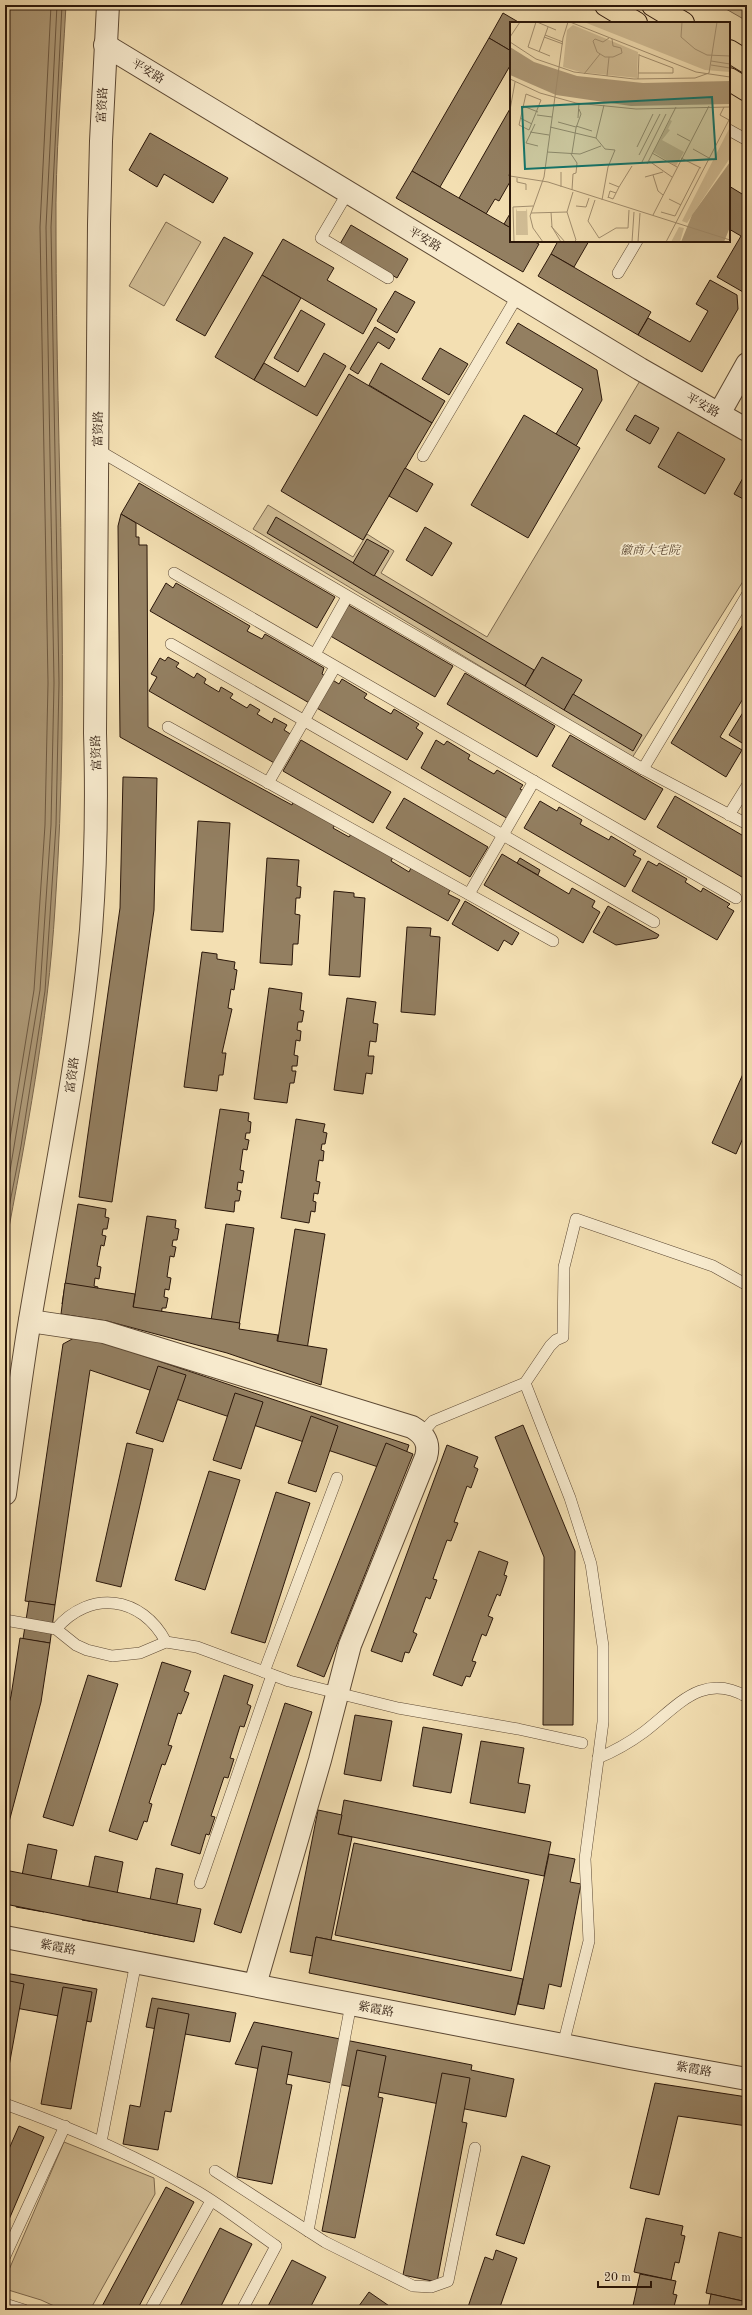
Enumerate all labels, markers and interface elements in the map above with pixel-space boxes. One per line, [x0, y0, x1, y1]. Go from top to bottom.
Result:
inset map [510, 22, 730, 242]
street label: 平安路 [129, 56, 167, 86]
street label: 富资路 [94, 87, 110, 123]
street label: 平安路 [406, 224, 444, 254]
street label: 平安路 [684, 390, 722, 420]
street label: 富资路 [91, 411, 105, 447]
park label: 徽商大宅院 [620, 543, 682, 557]
street label: 富资路 [88, 735, 104, 771]
street label: 富资路 [63, 1056, 81, 1094]
street label: 紫霞路 [39, 1937, 77, 1957]
street label: 紫霞路 [357, 1999, 395, 2019]
street label: 紫霞路 [675, 2059, 713, 2079]
scale bar [598, 2263, 651, 2289]
text: 20 m [604, 2272, 631, 2284]

